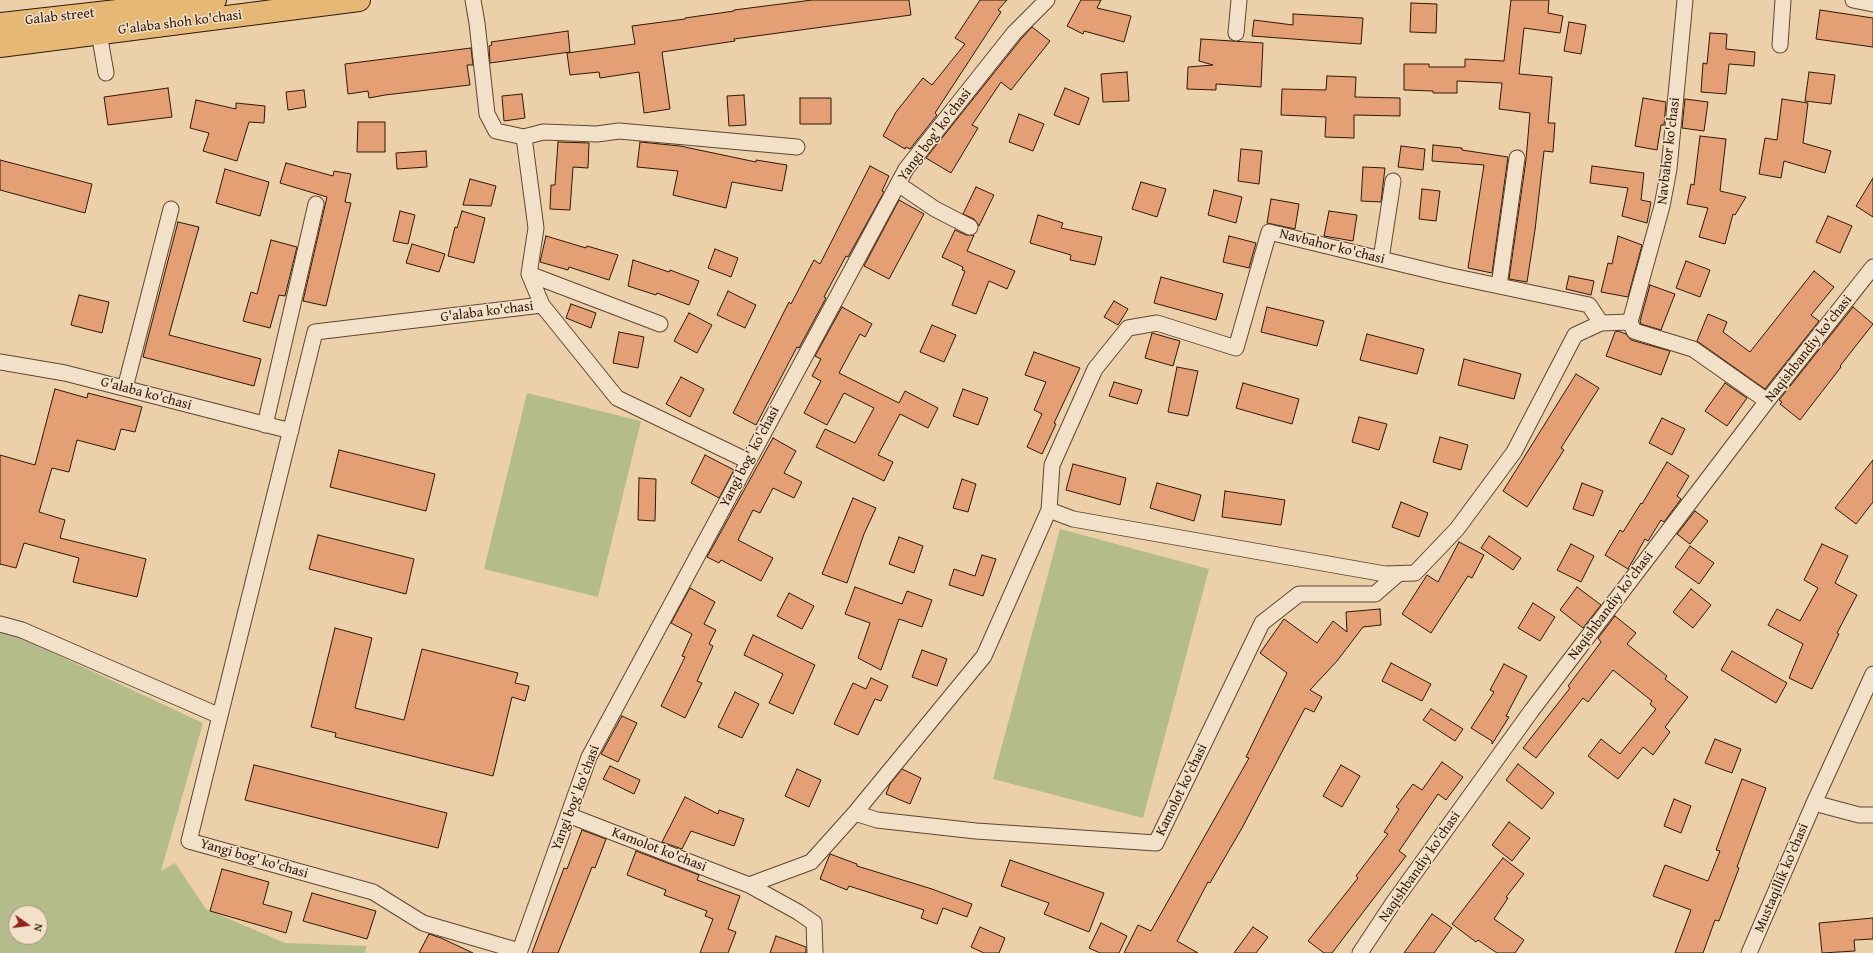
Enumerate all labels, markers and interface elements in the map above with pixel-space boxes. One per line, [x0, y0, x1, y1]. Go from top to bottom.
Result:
street label: Galab street [24, 5, 96, 29]
street label: G'alaba shoh ko'chasi [117, 7, 243, 39]
street label: Yangi bog' ko'chasi [895, 85, 975, 185]
street label: Navbahor ko'chasi [1654, 96, 1684, 206]
street label: Navbahor ko'chasi [1278, 226, 1386, 268]
street label: Naqishbandiy ko'chasi [1762, 292, 1856, 406]
street label: G'alaba ko'chasi [440, 298, 534, 326]
street label: G'alaba ko'chasi [99, 374, 193, 414]
street label: Yangi bog' ko'chasi [716, 404, 784, 510]
street label: Naqishbandiy ko'chasi [1565, 549, 1657, 663]
street label: Kamolot ko'chasi [1153, 741, 1211, 839]
street label: Yangi bog' ko'chasi [548, 743, 604, 853]
street label: Naqishbandiy ko'chasi [1375, 808, 1465, 926]
street label: Mustaqillik ko'chasi [1751, 821, 1813, 935]
street label: Kamolot ko'chasi [609, 824, 709, 876]
street label: Yangi bog' ko'chasi [198, 836, 310, 882]
north arrow [8, 905, 48, 945]
text: N [30, 922, 47, 933]

